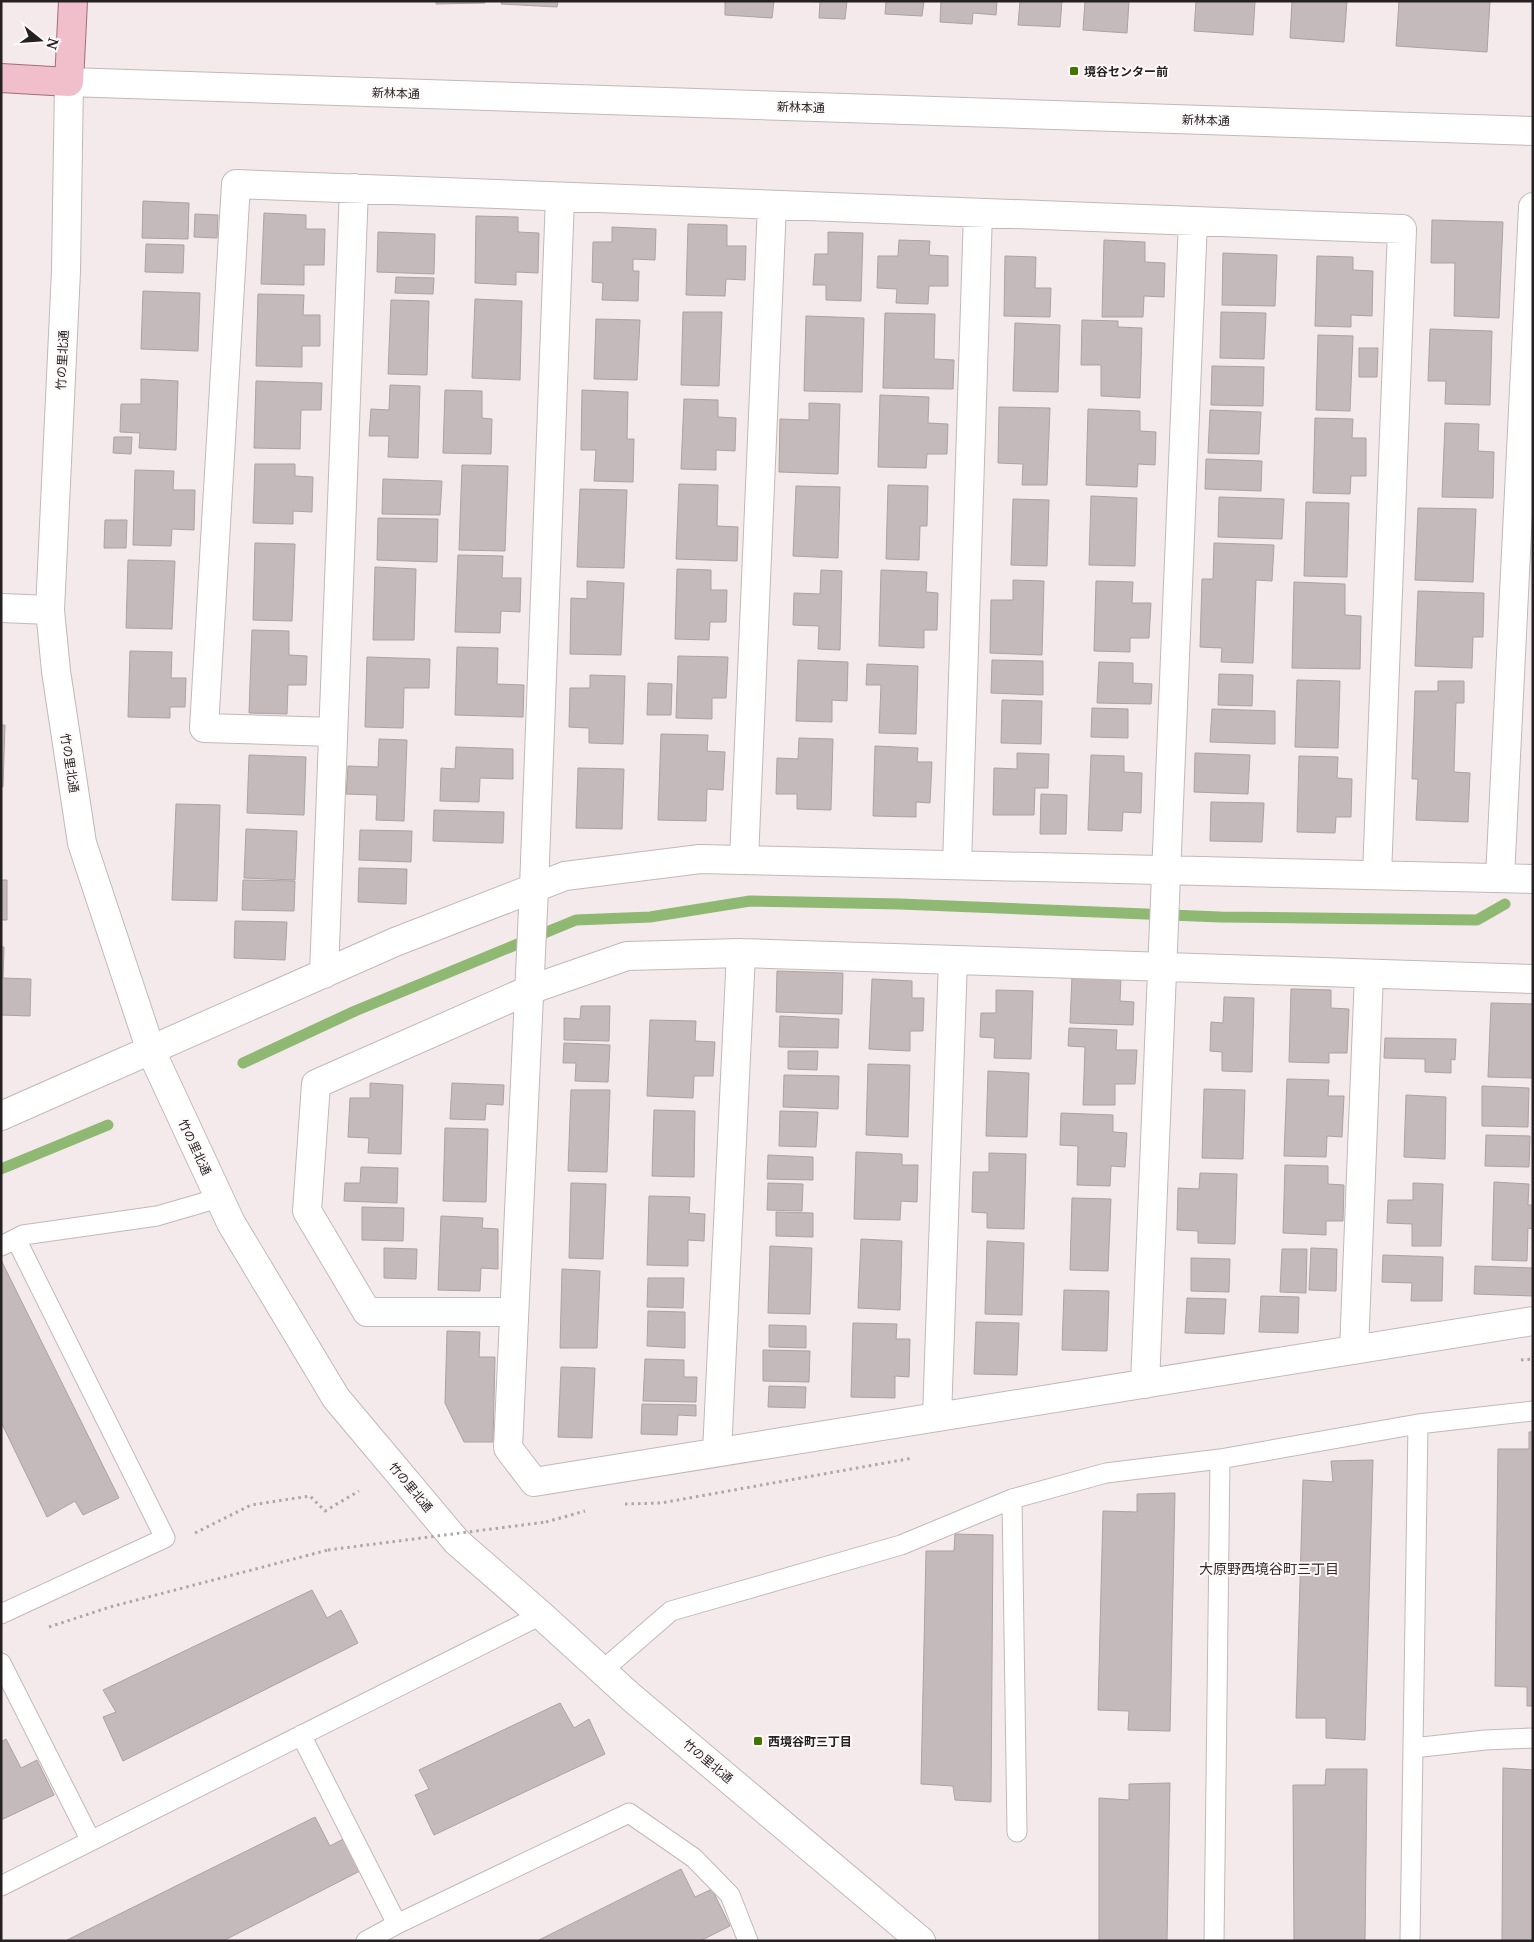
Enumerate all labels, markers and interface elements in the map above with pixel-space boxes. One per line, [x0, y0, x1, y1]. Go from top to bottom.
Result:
north arrow [15, 15, 65, 65]
text: N [42, 36, 64, 52]
place label: 境谷センター前 [1084, 63, 1168, 80]
marker: 境谷センター前 [1068, 65, 1080, 77]
street label: 新林本通 [372, 84, 420, 102]
street label: 新林本通 [777, 98, 825, 116]
street label: 新林本通 [1182, 111, 1230, 129]
street label: 竹の里北通 [52, 330, 72, 390]
street label: 竹の里北通 [57, 732, 83, 794]
street label: 竹の里北通 [175, 1116, 215, 1178]
street label: 竹の里北通 [385, 1459, 437, 1515]
district label: 大原野西境谷町三丁目 [1199, 1559, 1339, 1578]
place label: 西境谷町三丁目 [768, 1733, 852, 1750]
street label: 竹の里北通 [680, 1735, 736, 1787]
marker: 西境谷町三丁目 [752, 1735, 764, 1747]

